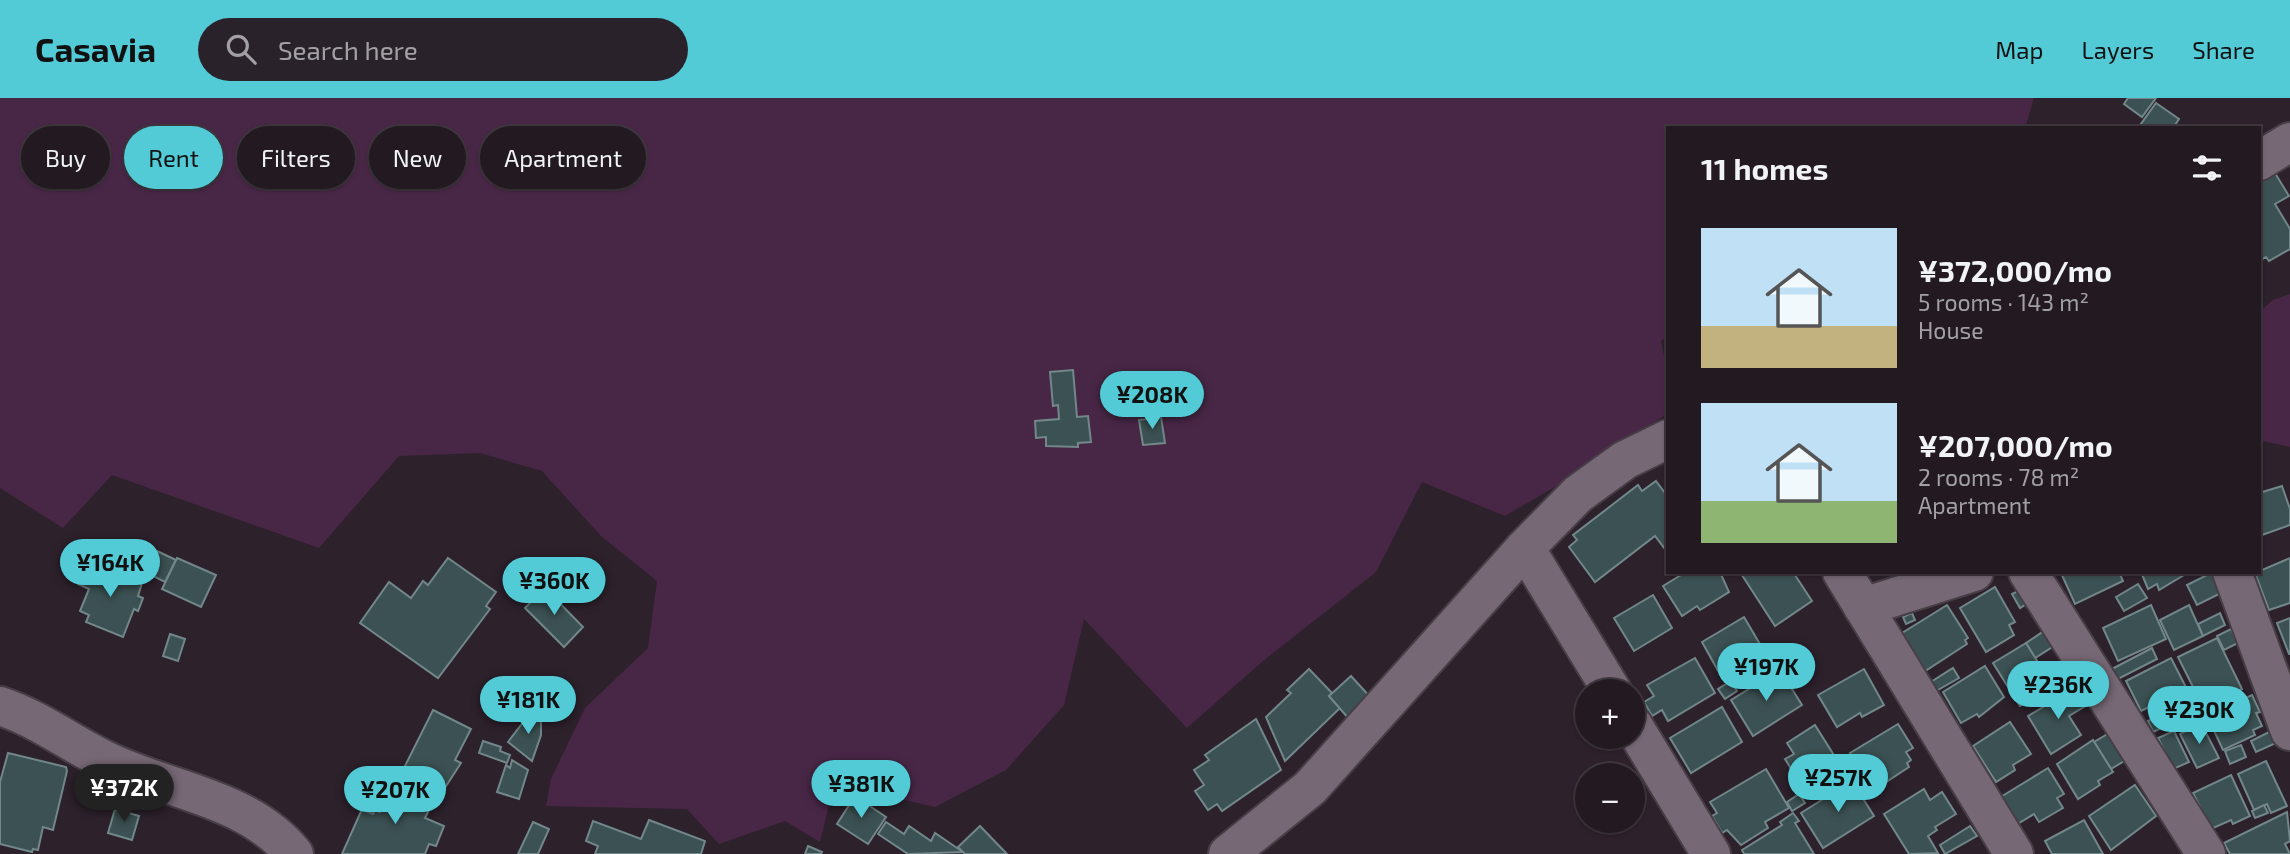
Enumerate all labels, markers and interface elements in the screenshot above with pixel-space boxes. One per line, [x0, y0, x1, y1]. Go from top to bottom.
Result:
search box [198, 18, 688, 81]
text: Casavia [35, 29, 156, 69]
icon: search [222, 30, 260, 68]
text: Search here [278, 34, 418, 65]
text: Map [1995, 35, 2043, 64]
text: Layers [2081, 35, 2154, 64]
text: Share [2192, 35, 2255, 64]
chip: Buy [21, 126, 110, 189]
chip: Rent [124, 126, 223, 189]
chip: Filters [237, 126, 355, 189]
chip: New [369, 126, 466, 189]
chip: Apartment [480, 126, 646, 189]
icon: filters [2188, 149, 2226, 187]
text: 11 homes [1701, 150, 1828, 186]
text: ¥372,000/mo [1918, 252, 2112, 288]
icon: home [1757, 256, 1841, 340]
text: 5 rooms · 143 m² [1918, 288, 2089, 316]
text: House [1918, 316, 1984, 344]
pin: ¥208K [1103, 372, 1201, 431]
text: ¥208K [1116, 380, 1188, 408]
text: ¥207,000/mo [1918, 427, 2113, 463]
icon: home [1757, 431, 1841, 515]
text: 2 rooms · 78 m² [1918, 463, 2079, 491]
text: Apartment [1918, 491, 2031, 519]
pin: ¥164K [61, 540, 159, 599]
text: ¥164K [76, 548, 144, 576]
pin: ¥360K [505, 558, 603, 617]
text: ¥360K [519, 566, 589, 594]
pin: ¥197K [1717, 644, 1815, 703]
text: ¥197K [1733, 652, 1799, 680]
pin: ¥236K [2009, 662, 2107, 721]
text: ¥236K [2023, 670, 2093, 698]
pin: ¥181K [479, 676, 577, 736]
map controls [1575, 679, 1645, 833]
button: + [1575, 679, 1645, 749]
text: ¥181K [496, 685, 560, 713]
pin: ¥230K [2150, 686, 2248, 746]
text: ¥230K [2164, 695, 2234, 723]
pin: ¥257K [1789, 754, 1887, 814]
pin: ¥381K [812, 760, 910, 820]
button: − [1575, 763, 1645, 833]
text: ¥257K [1804, 763, 1872, 791]
pin: ¥372K [75, 764, 173, 824]
pin: ¥207K [346, 766, 444, 826]
text: ¥381K [827, 769, 895, 797]
text: ¥372K [90, 773, 158, 801]
text: ¥207K [360, 775, 430, 803]

